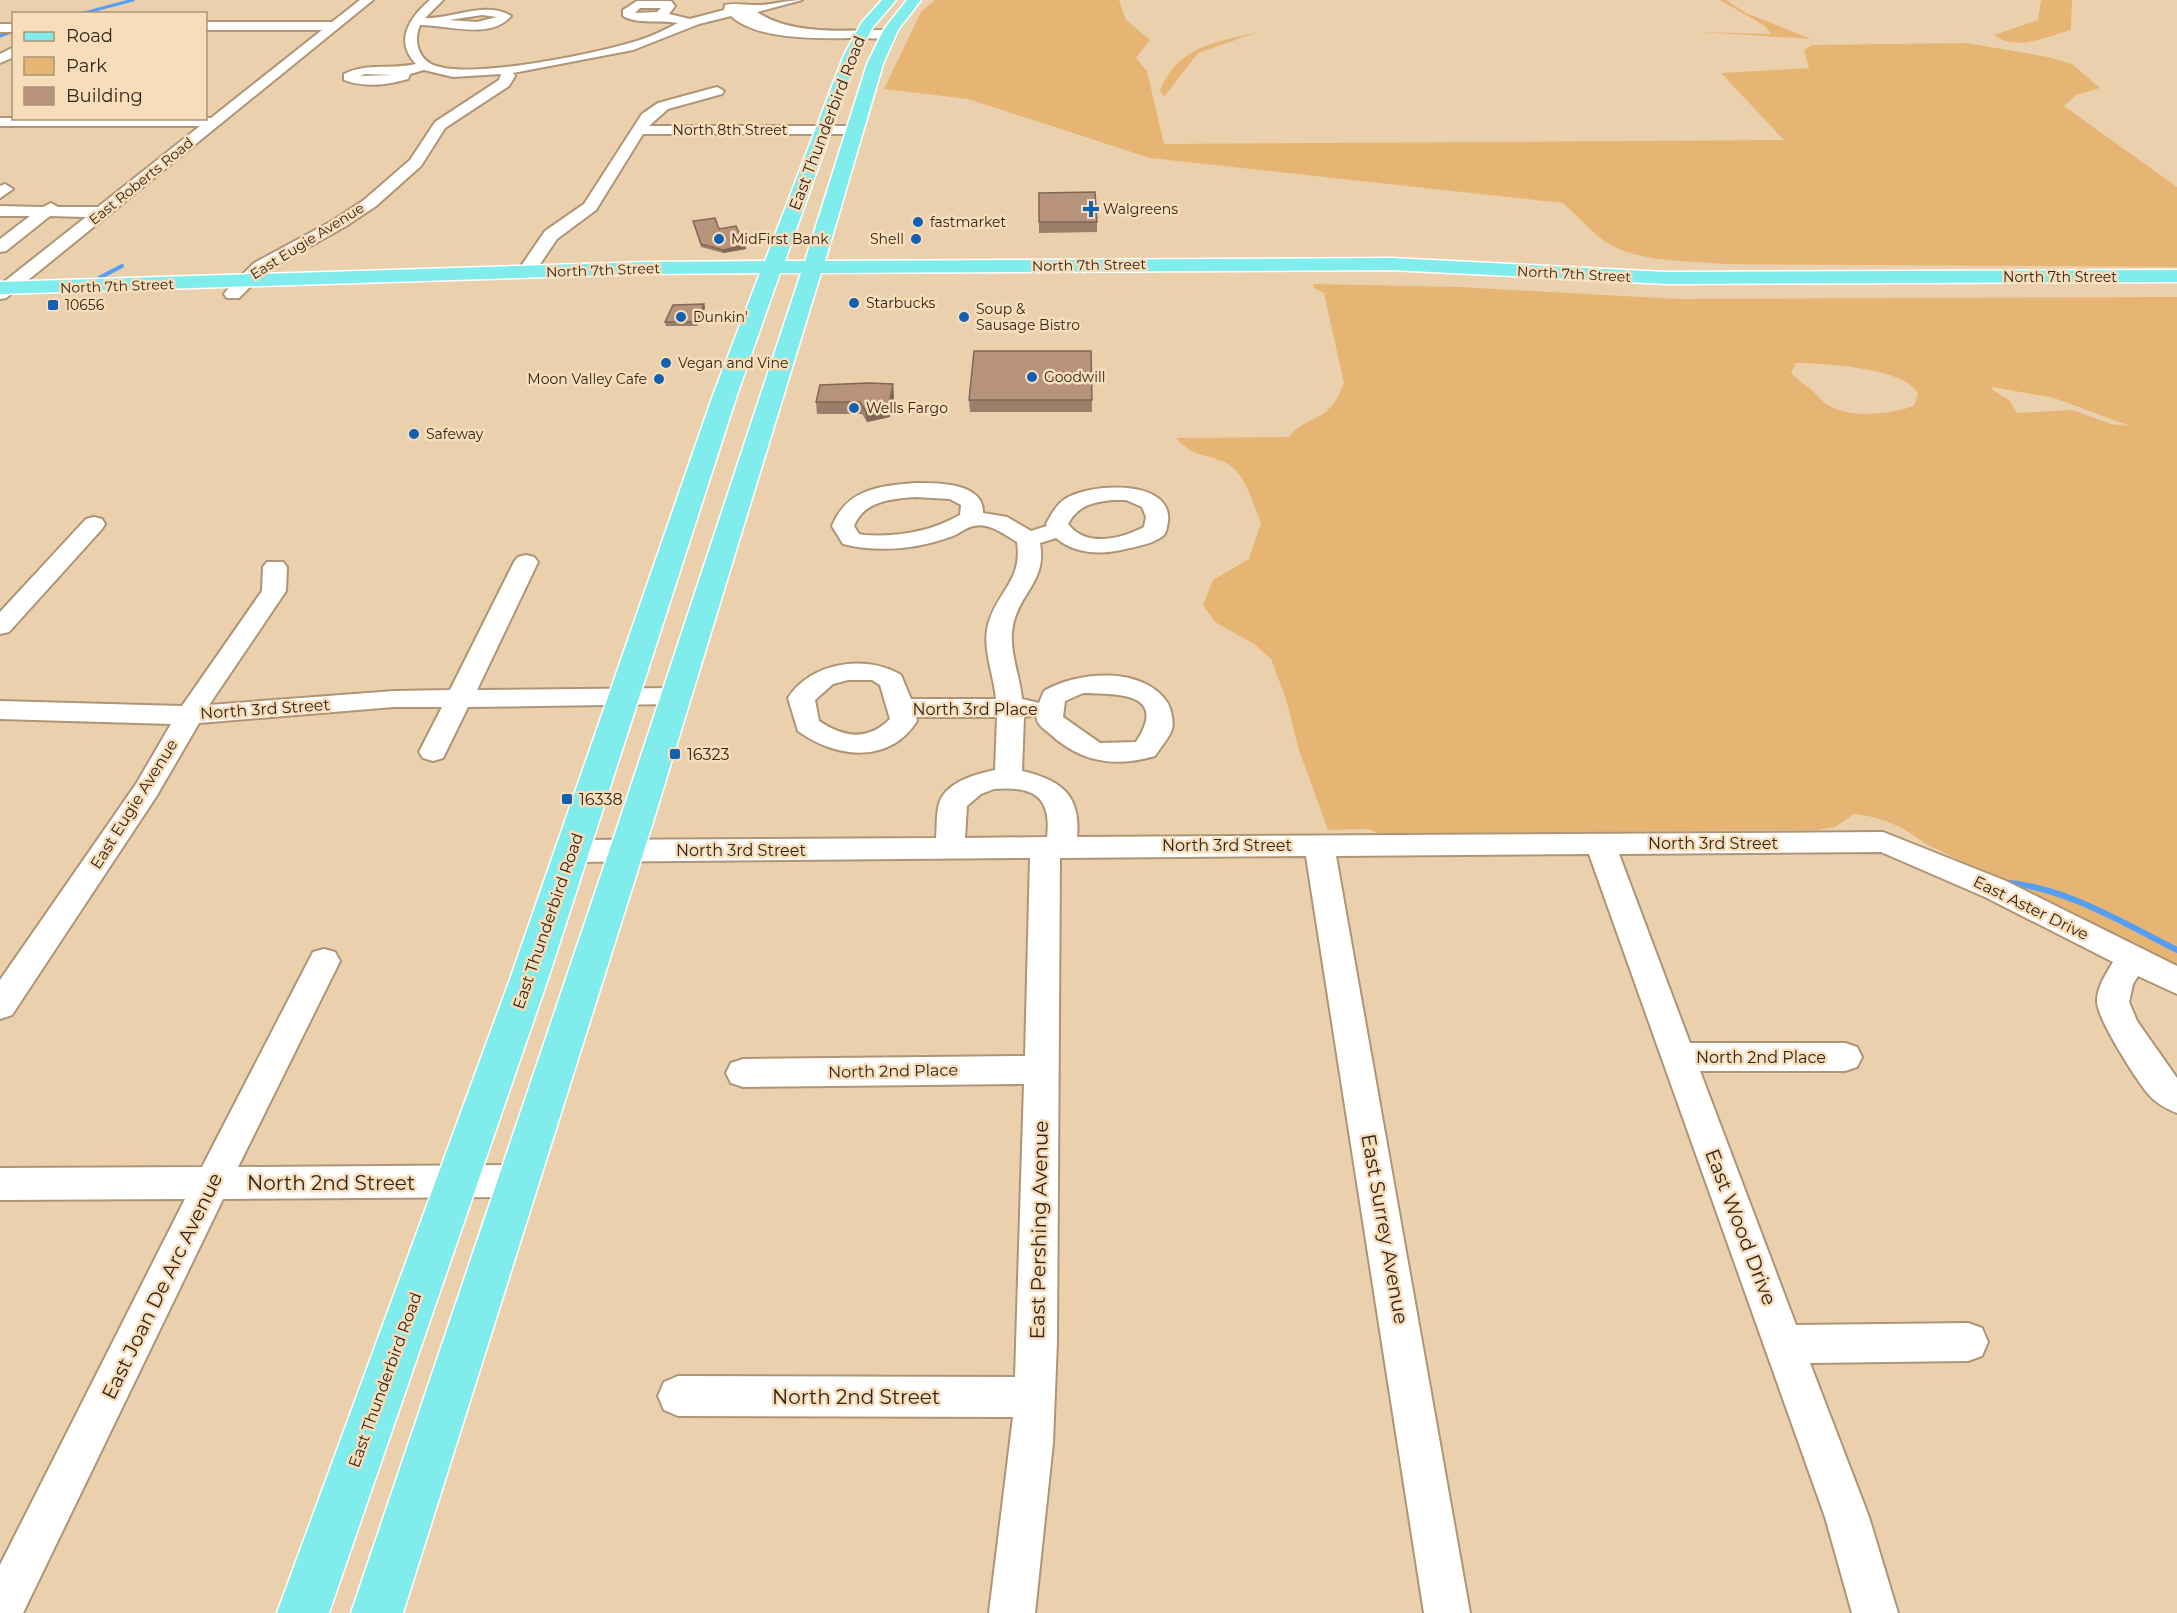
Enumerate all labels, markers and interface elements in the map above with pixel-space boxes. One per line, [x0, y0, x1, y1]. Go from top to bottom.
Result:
legend [12, 12, 207, 120]
text: Road [66, 25, 113, 47]
street label: East Thunderbird Road [785, 33, 869, 213]
text: Park [66, 55, 107, 77]
text: Building [66, 85, 143, 107]
street label: North 8th Street [673, 121, 788, 139]
street label: East Roberts Road [85, 133, 197, 229]
street label: East Eugie Avenue [247, 199, 367, 283]
place label: Walgreens [1103, 200, 1178, 218]
marker: Walgreens [1084, 202, 1098, 216]
place label: fastmarket [930, 213, 1007, 231]
marker: fastmarket [911, 215, 925, 229]
place label: MidFirst Bank [731, 230, 829, 248]
place label: Shell [870, 230, 904, 248]
marker: MidFirst Bank [712, 232, 726, 246]
marker: Shell [909, 232, 923, 246]
street label: North 7th Street [1032, 255, 1146, 275]
street label: North 7th Street [546, 259, 661, 281]
street label: North 7th Street [1517, 262, 1632, 286]
street label: North 7th Street [2003, 268, 2117, 286]
street label: North 7th Street [60, 275, 175, 297]
place label: Starbucks [866, 294, 936, 312]
place label: 10656 [65, 296, 105, 314]
marker: Starbucks [847, 296, 861, 310]
marker: 10656 [46, 298, 60, 312]
place label: Soup & Sausage Bistro [976, 300, 1080, 334]
place label: Dunkin' [693, 308, 748, 326]
marker: Dunkin' [674, 310, 688, 324]
marker: Soup & Sausage Bistro [957, 310, 971, 324]
place label: Vegan and Vine [678, 354, 789, 372]
marker: Vegan and Vine [659, 356, 673, 370]
place label: Goodwill [1044, 368, 1105, 386]
place label: Moon Valley Cafe [527, 370, 647, 388]
marker: Goodwill [1025, 370, 1039, 384]
marker: Moon Valley Cafe [652, 372, 666, 386]
place label: Wells Fargo [866, 399, 948, 417]
marker: Wells Fargo [847, 401, 861, 415]
place label: Safeway [426, 425, 484, 443]
marker: Safeway [407, 427, 421, 441]
street label: North 3rd Street [200, 695, 331, 723]
street label: North 3rd Place [912, 700, 1038, 719]
street label: East Eugie Avenue [86, 736, 182, 872]
place label: 16323 [687, 745, 730, 764]
marker: 16323 [668, 747, 682, 761]
place label: 16338 [579, 790, 623, 809]
marker: 16338 [560, 792, 574, 806]
street label: East Thunderbird Road [509, 830, 587, 1012]
street label: North 3rd Street [1648, 834, 1778, 853]
street label: North 3rd Street [1162, 836, 1292, 855]
street label: North 3rd Street [676, 841, 806, 860]
street label: East Aster Drive [1970, 872, 2092, 944]
street label: North 2nd Place [1696, 1048, 1826, 1067]
street label: North 2nd Place [828, 1060, 958, 1082]
street label: East Pershing Avenue [1025, 1120, 1053, 1340]
street label: East Surrey Avenue [1356, 1132, 1414, 1326]
street label: East Wood Drive [1700, 1145, 1782, 1309]
street label: East Joan De Arc Avenue [97, 1169, 227, 1403]
street label: North 2nd Street [247, 1171, 415, 1195]
street label: East Thunderbird Road [344, 1290, 426, 1470]
street label: North 2nd Street [772, 1385, 940, 1409]

